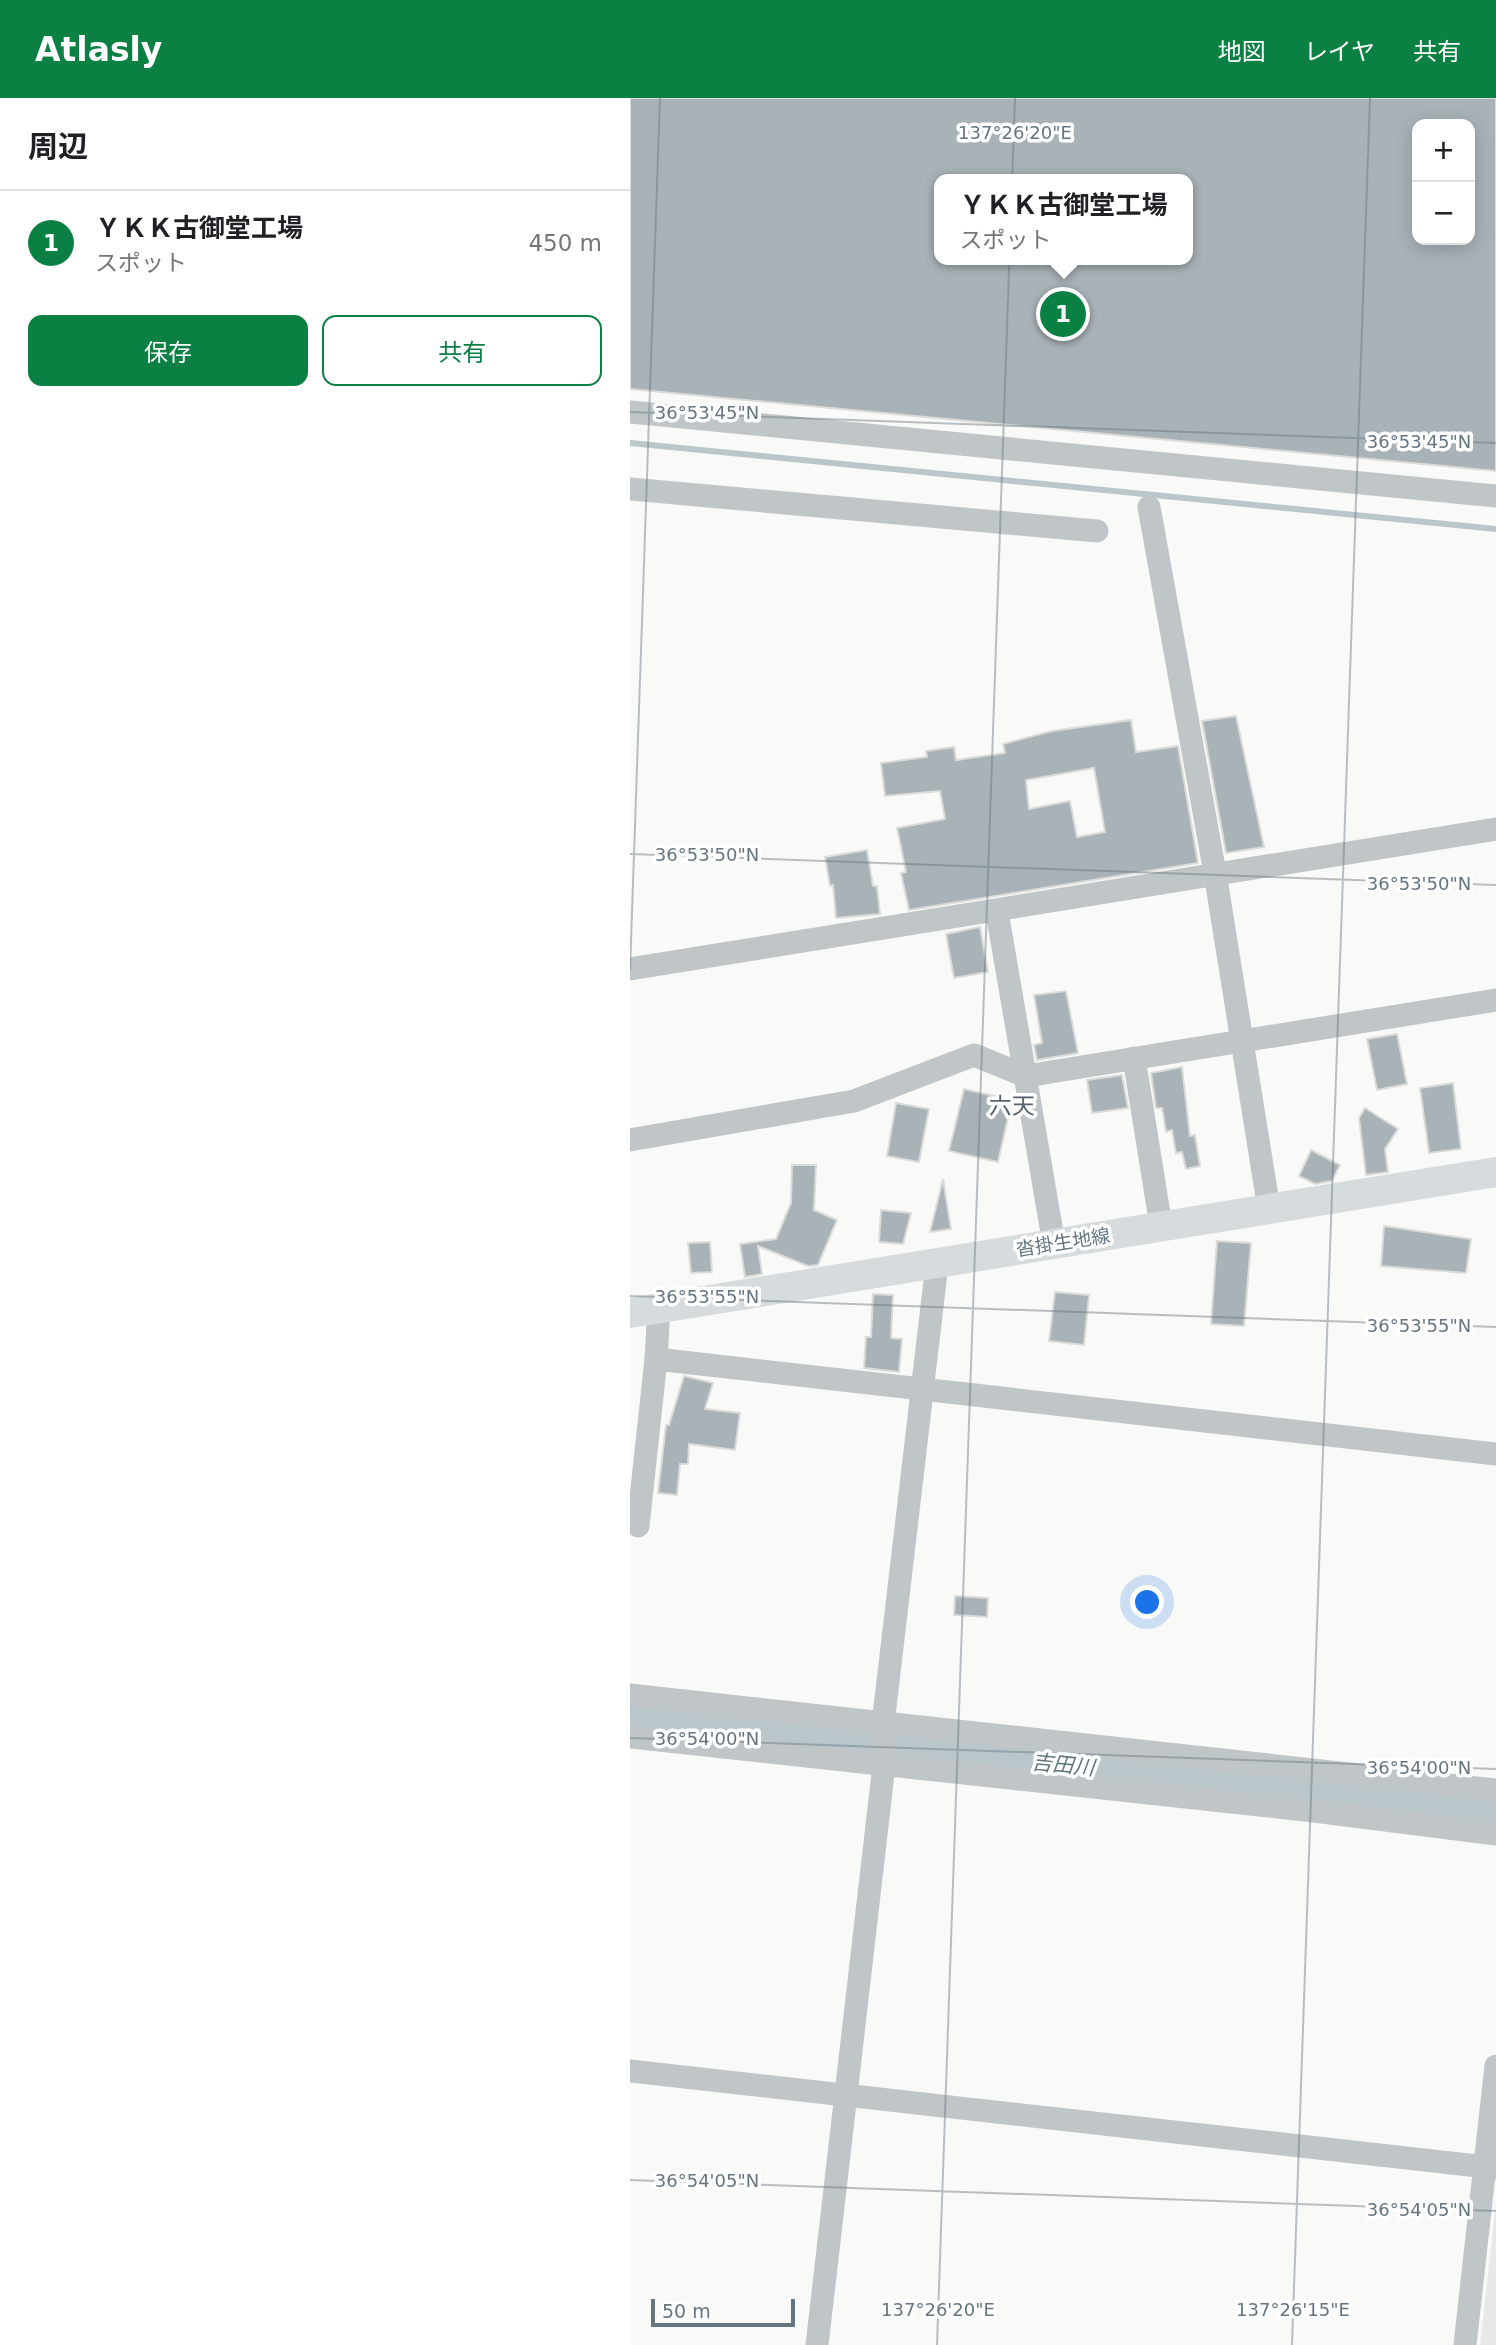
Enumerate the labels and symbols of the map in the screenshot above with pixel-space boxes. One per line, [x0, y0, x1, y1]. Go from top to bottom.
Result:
text: 137°26'20"E [958, 122, 1072, 143]
pin: 1 [1040, 288, 1086, 340]
text: 36°53'45"N [655, 402, 759, 423]
text: 36°53'45"N [1367, 431, 1471, 452]
text: 36°53'50"N [655, 844, 759, 865]
text: 36°53'50"N [1367, 873, 1471, 894]
district label: 六天 [989, 1093, 1035, 1119]
street label: 沓掛生地線 [1014, 1224, 1112, 1260]
text: 36°53'55"N [655, 1286, 759, 1307]
text: 36°53'55"N [1367, 1315, 1471, 1336]
your location [1130, 1585, 1164, 1619]
text: 36°54'00"N [655, 1728, 759, 1749]
water label: 吉田川 [1030, 1750, 1098, 1780]
text: 36°54'00"N [1367, 1757, 1471, 1778]
text: 36°54'05"N [655, 2170, 759, 2191]
text: 36°54'05"N [1367, 2199, 1471, 2220]
scale bar [651, 2296, 794, 2328]
text: 137°26'20"E [881, 2299, 995, 2320]
text: 137°26'15"E [1236, 2299, 1350, 2320]

